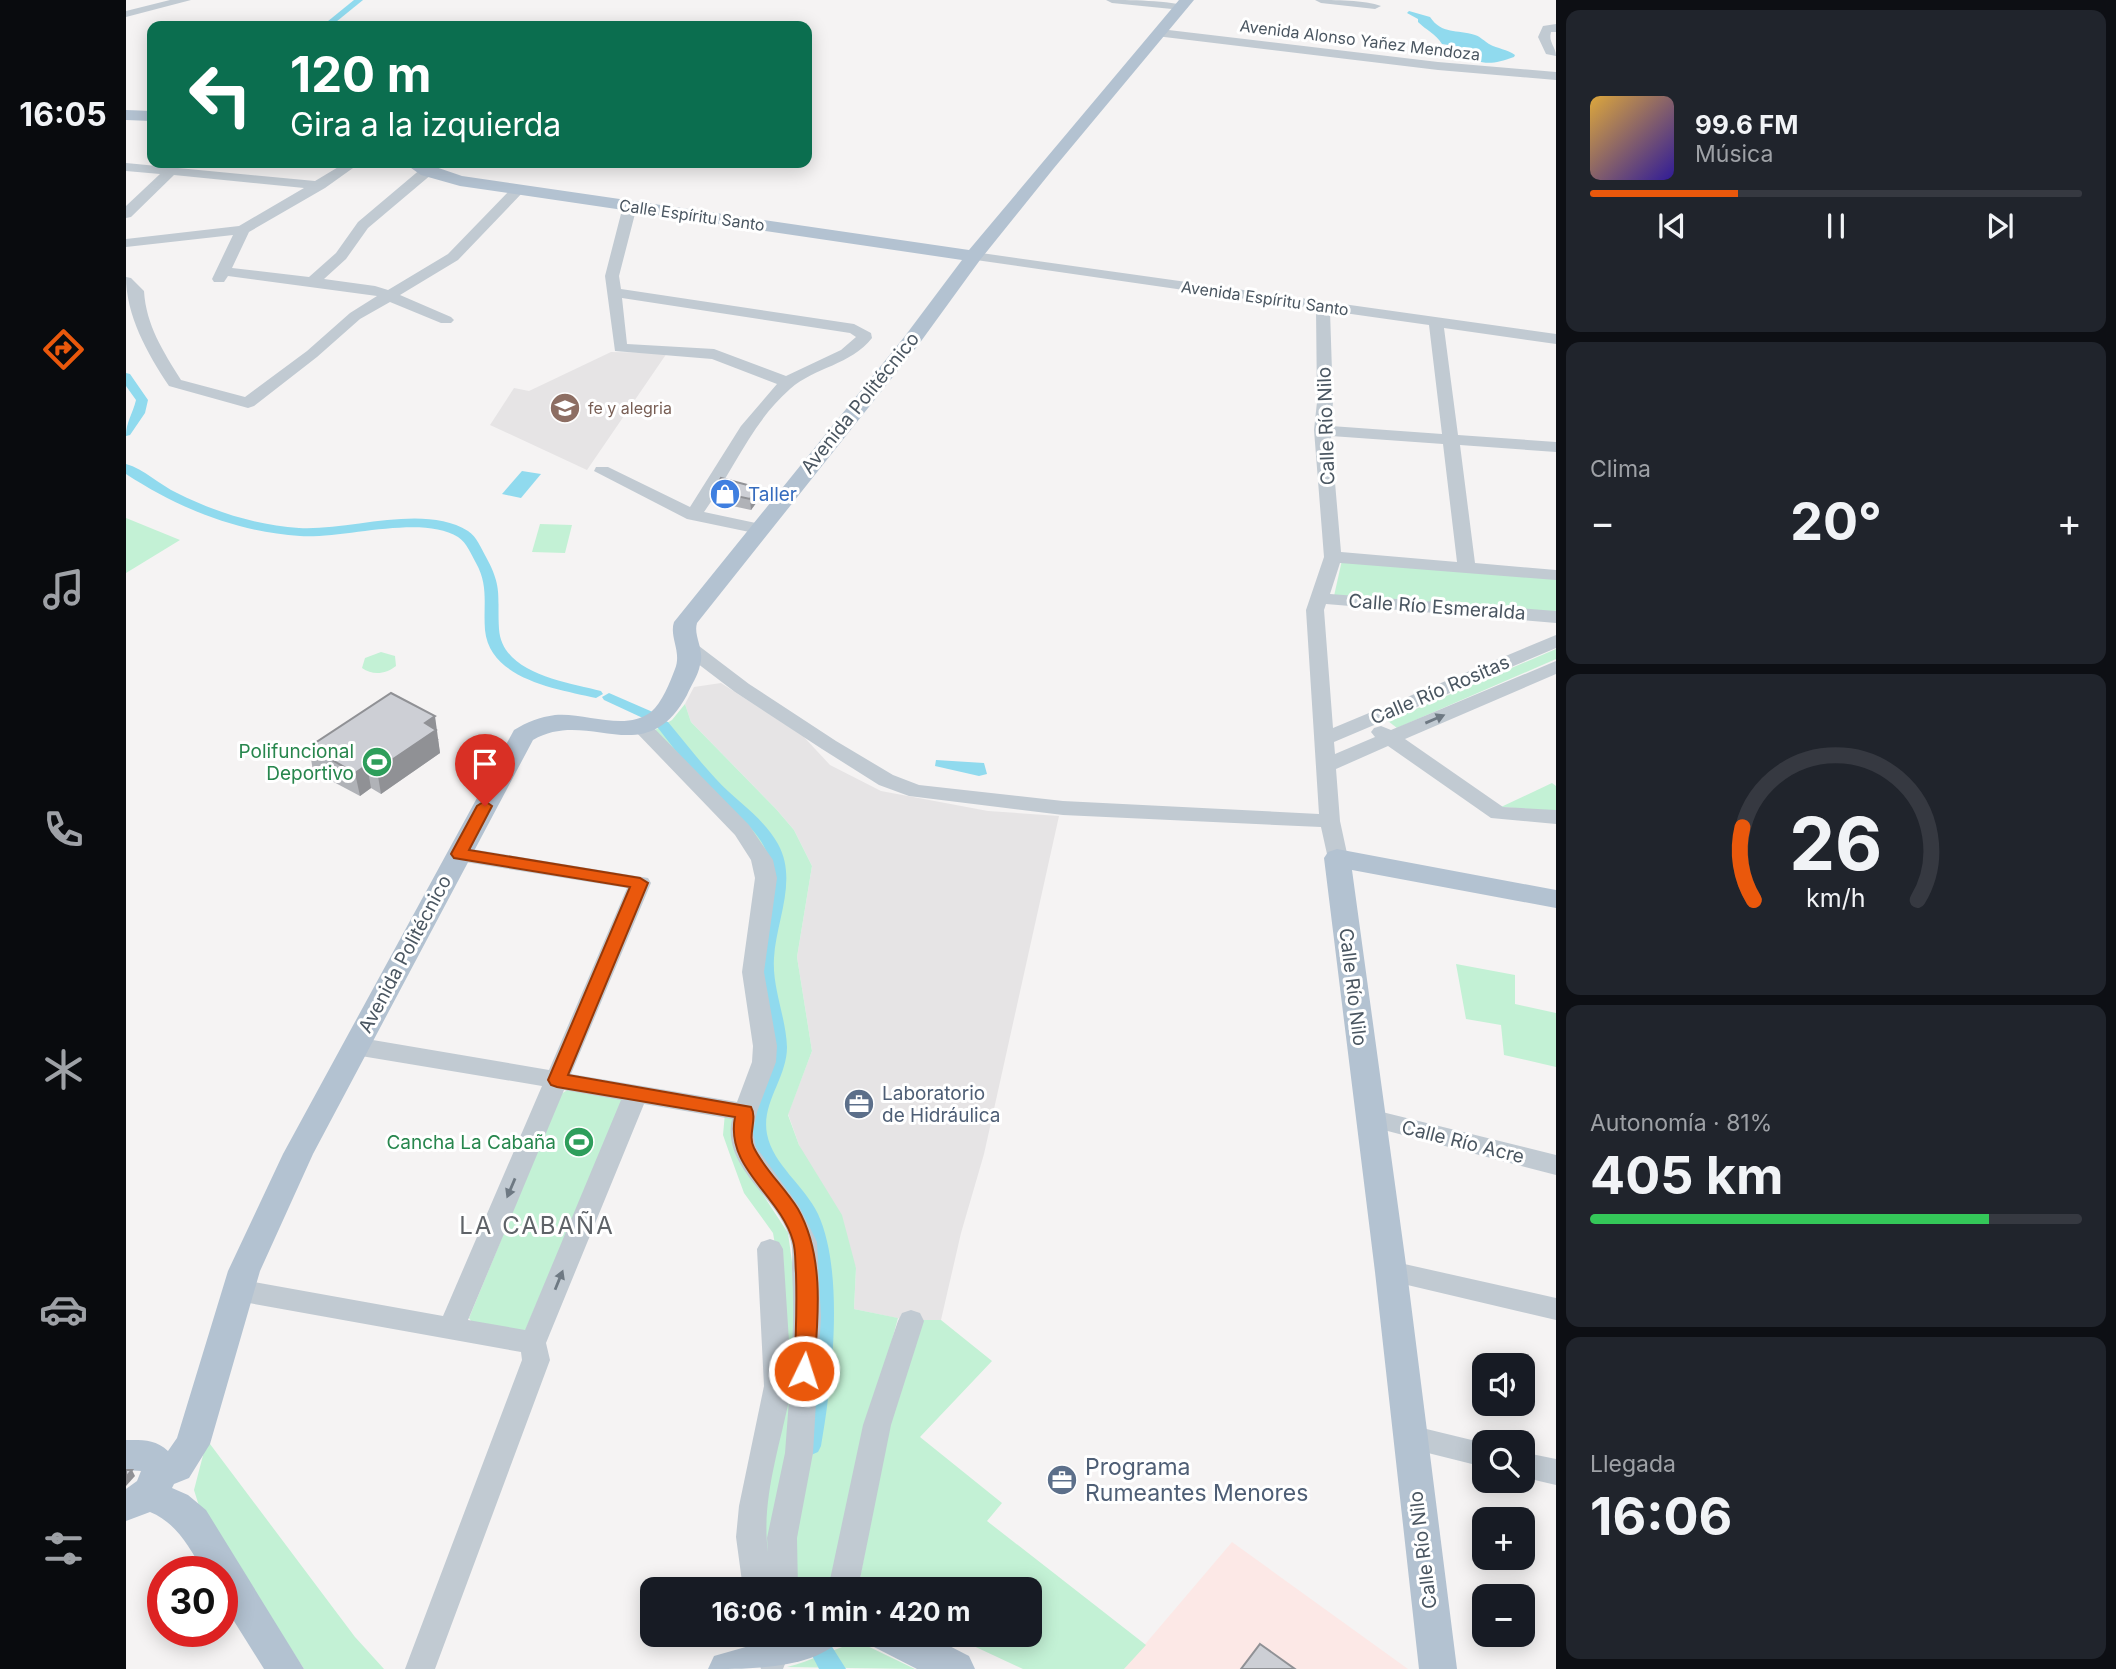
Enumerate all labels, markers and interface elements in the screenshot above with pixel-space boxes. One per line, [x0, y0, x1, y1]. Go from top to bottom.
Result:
street label: Avenida Alonso Yañez Mendoza [1239, 15, 1481, 65]
text: 120 m [290, 45, 431, 104]
icon: left [175, 49, 266, 140]
text: 16:05 [19, 95, 107, 134]
text: Gira a la izquierda [290, 105, 561, 144]
text: 99.6 FM [1695, 109, 1798, 140]
text: Música [1695, 140, 1773, 168]
street label: Calle Espíritu Santo [618, 195, 766, 235]
icon: previous [1653, 207, 1691, 245]
icon: pause [1817, 207, 1855, 245]
icon: next [1981, 207, 2019, 245]
street label: Avenida Espíritu Santo [1180, 276, 1350, 320]
icon: directions [39, 325, 88, 374]
street label: Avenida Politécnico [796, 328, 924, 478]
street label: Calle Río Nilo [1312, 366, 1340, 486]
school or university icon: fe y alegria [548, 391, 582, 425]
place label: fe y alegria [588, 398, 672, 418]
text: Clima [1590, 455, 1651, 483]
shop icon: Taller [708, 477, 742, 511]
place label: Taller [748, 483, 797, 506]
text: 20° [1790, 490, 1882, 553]
text: − [1590, 499, 1615, 545]
text: + [2057, 499, 2082, 545]
icon: music [39, 565, 88, 614]
street label: Calle Río Esmeralda [1348, 589, 1526, 625]
street label: Calle Río Rositas [1367, 650, 1513, 730]
one-way arrow [1425, 713, 1445, 725]
pin [455, 734, 515, 806]
place label: Polifuncional Deportivo [239, 740, 354, 785]
sports icon: Polifuncional Deportivo [360, 745, 394, 779]
icon: arrive [466, 745, 504, 783]
text: 26 [1789, 800, 1883, 889]
icon: phone [39, 805, 88, 854]
street label: Avenida Politécnico [354, 871, 456, 1037]
text: km/h [1806, 883, 1866, 913]
street label: Calle Río Nilo [1334, 927, 1372, 1047]
icon: climate [39, 1045, 88, 1094]
place label: Laboratorio de Hidráulica [882, 1082, 1000, 1127]
office icon: Laboratorio de Hidráulica [842, 1087, 876, 1121]
text: Autonomía · 81% [1590, 1109, 1772, 1137]
street label: Calle Río Acre [1399, 1116, 1527, 1168]
sports icon: Cancha La Cabaña [562, 1125, 596, 1159]
place label: Cancha La Cabaña [386, 1131, 556, 1154]
text: 405 km [1590, 1144, 1783, 1207]
one-way arrow [505, 1178, 517, 1198]
district label: LA CABAÑA [459, 1211, 615, 1240]
one-way arrow [554, 1270, 565, 1291]
icon: car [39, 1285, 88, 1334]
position arrow [767, 1334, 841, 1408]
map controls [1472, 1353, 1535, 1647]
button: sound [1472, 1353, 1535, 1416]
button: search [1472, 1430, 1535, 1493]
text: Llegada [1590, 1450, 1676, 1478]
place label: Programa Rumeantes Menores [1085, 1453, 1308, 1507]
office icon: Programa Rumeantes Menores [1045, 1463, 1079, 1497]
text: 16:06 [1590, 1485, 1732, 1548]
street label: Calle Río Nilo [1404, 1490, 1442, 1610]
button: + [1472, 1507, 1535, 1570]
icon: filters [39, 1524, 88, 1573]
speed limit sign: 30 [147, 1556, 238, 1647]
button: − [1472, 1584, 1535, 1647]
text: 16:06 · 1 min · 420 m [712, 1596, 970, 1627]

